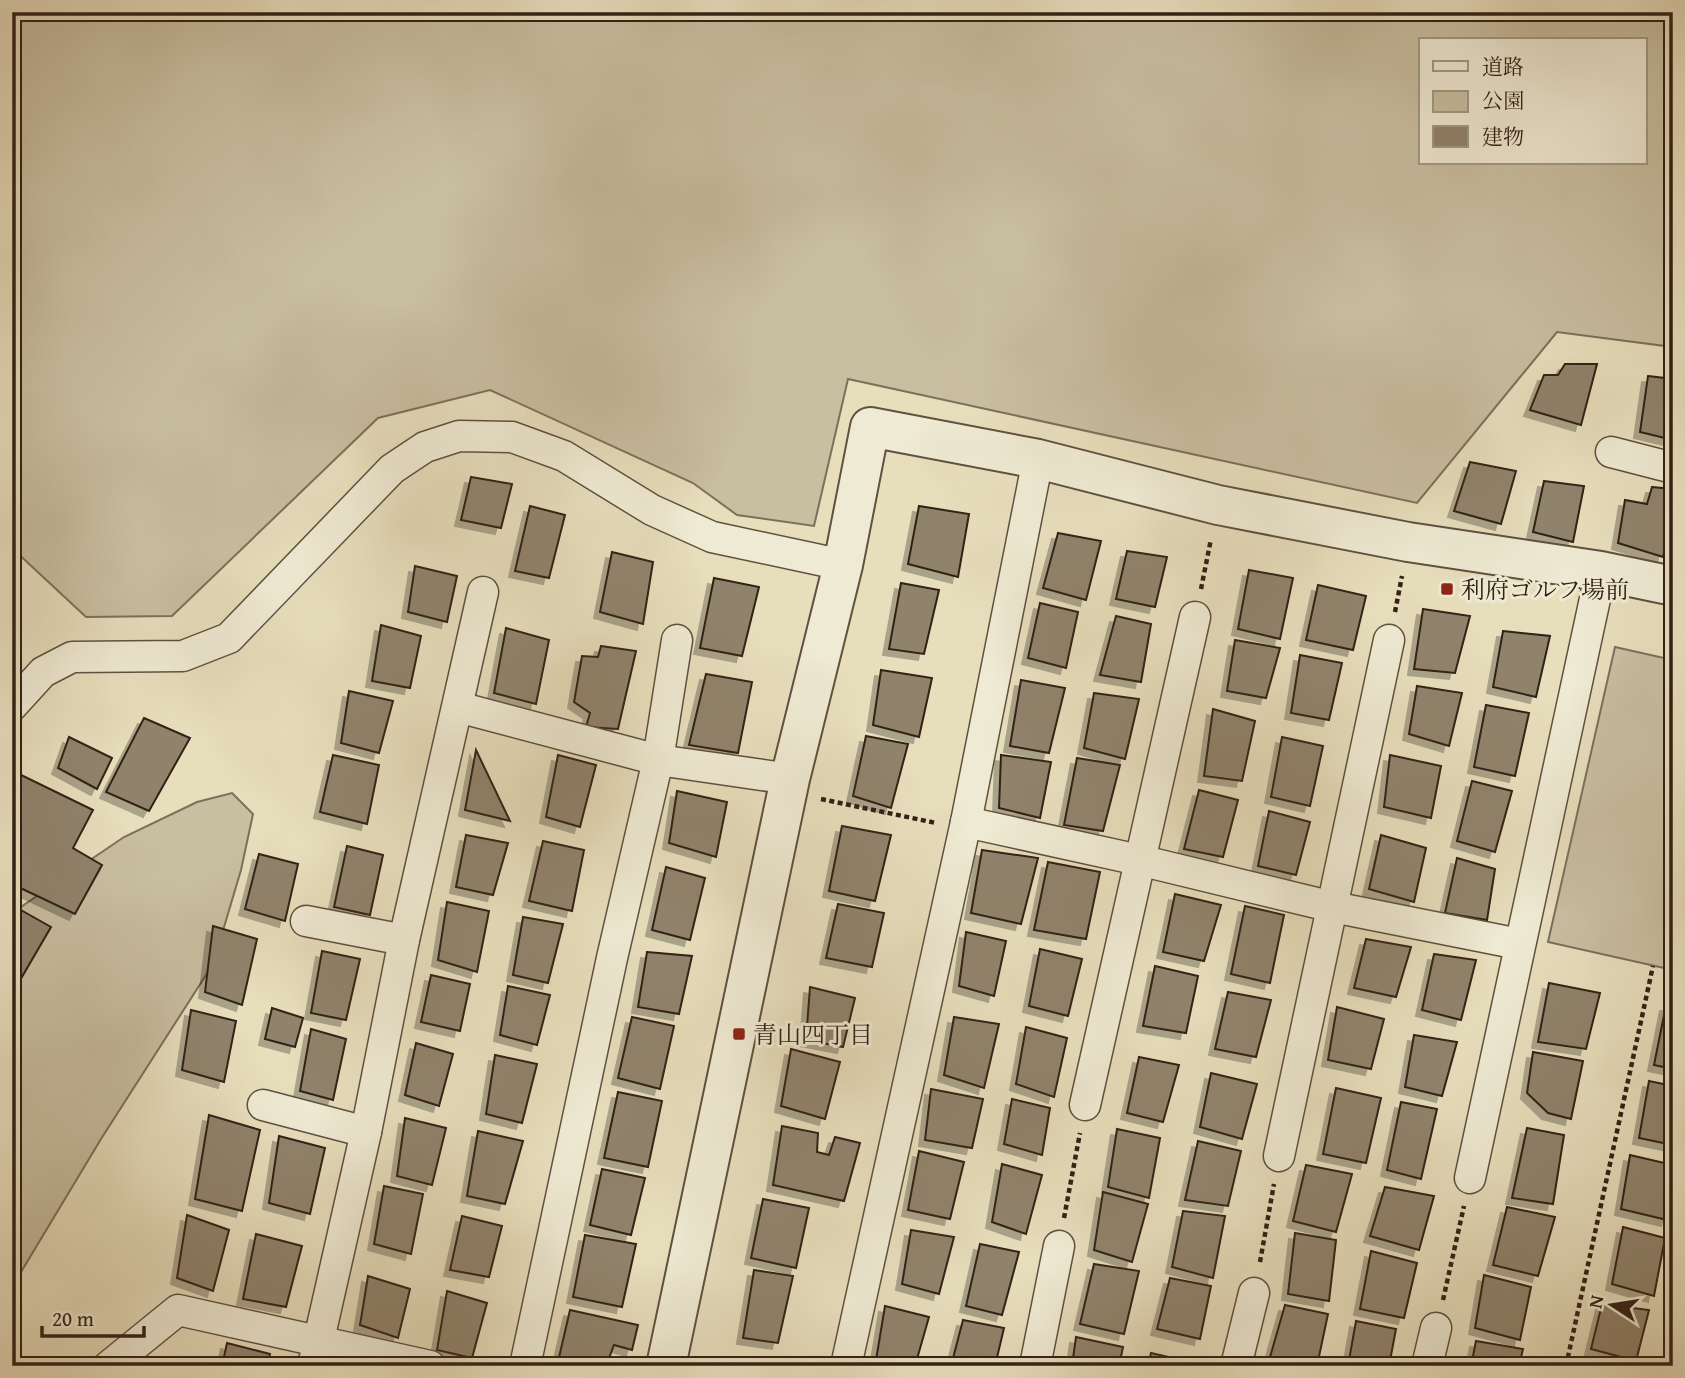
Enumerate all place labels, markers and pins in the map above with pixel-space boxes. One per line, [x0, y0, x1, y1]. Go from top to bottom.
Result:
place label: 利府ゴルフ場前 [1461, 572, 1629, 607]
marker: 利府ゴルフ場前 [1439, 581, 1455, 597]
place label: 青山四丁目 [753, 1017, 873, 1052]
marker: 青山四丁目 [731, 1026, 747, 1042]

